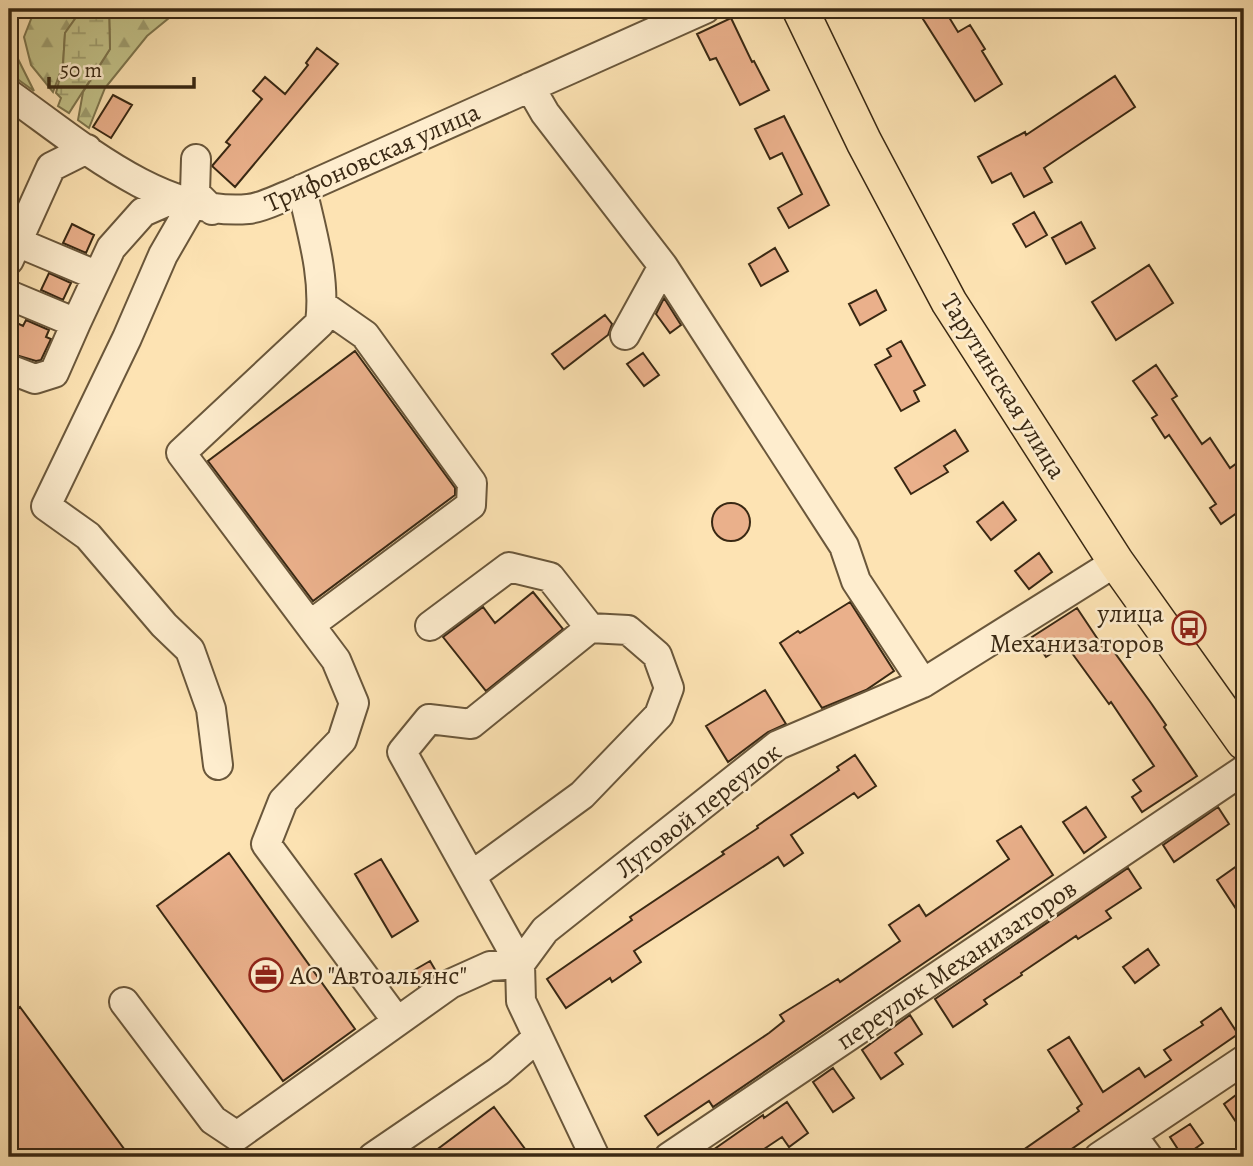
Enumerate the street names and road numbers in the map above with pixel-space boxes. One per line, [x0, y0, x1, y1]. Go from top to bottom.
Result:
street label: Трифоновская улица [259, 94, 485, 221]
street label: Тарутинская улица [933, 287, 1075, 485]
street label: Луговой переулок [608, 735, 788, 886]
street label: переулок Механизаторов [829, 871, 1083, 1058]

